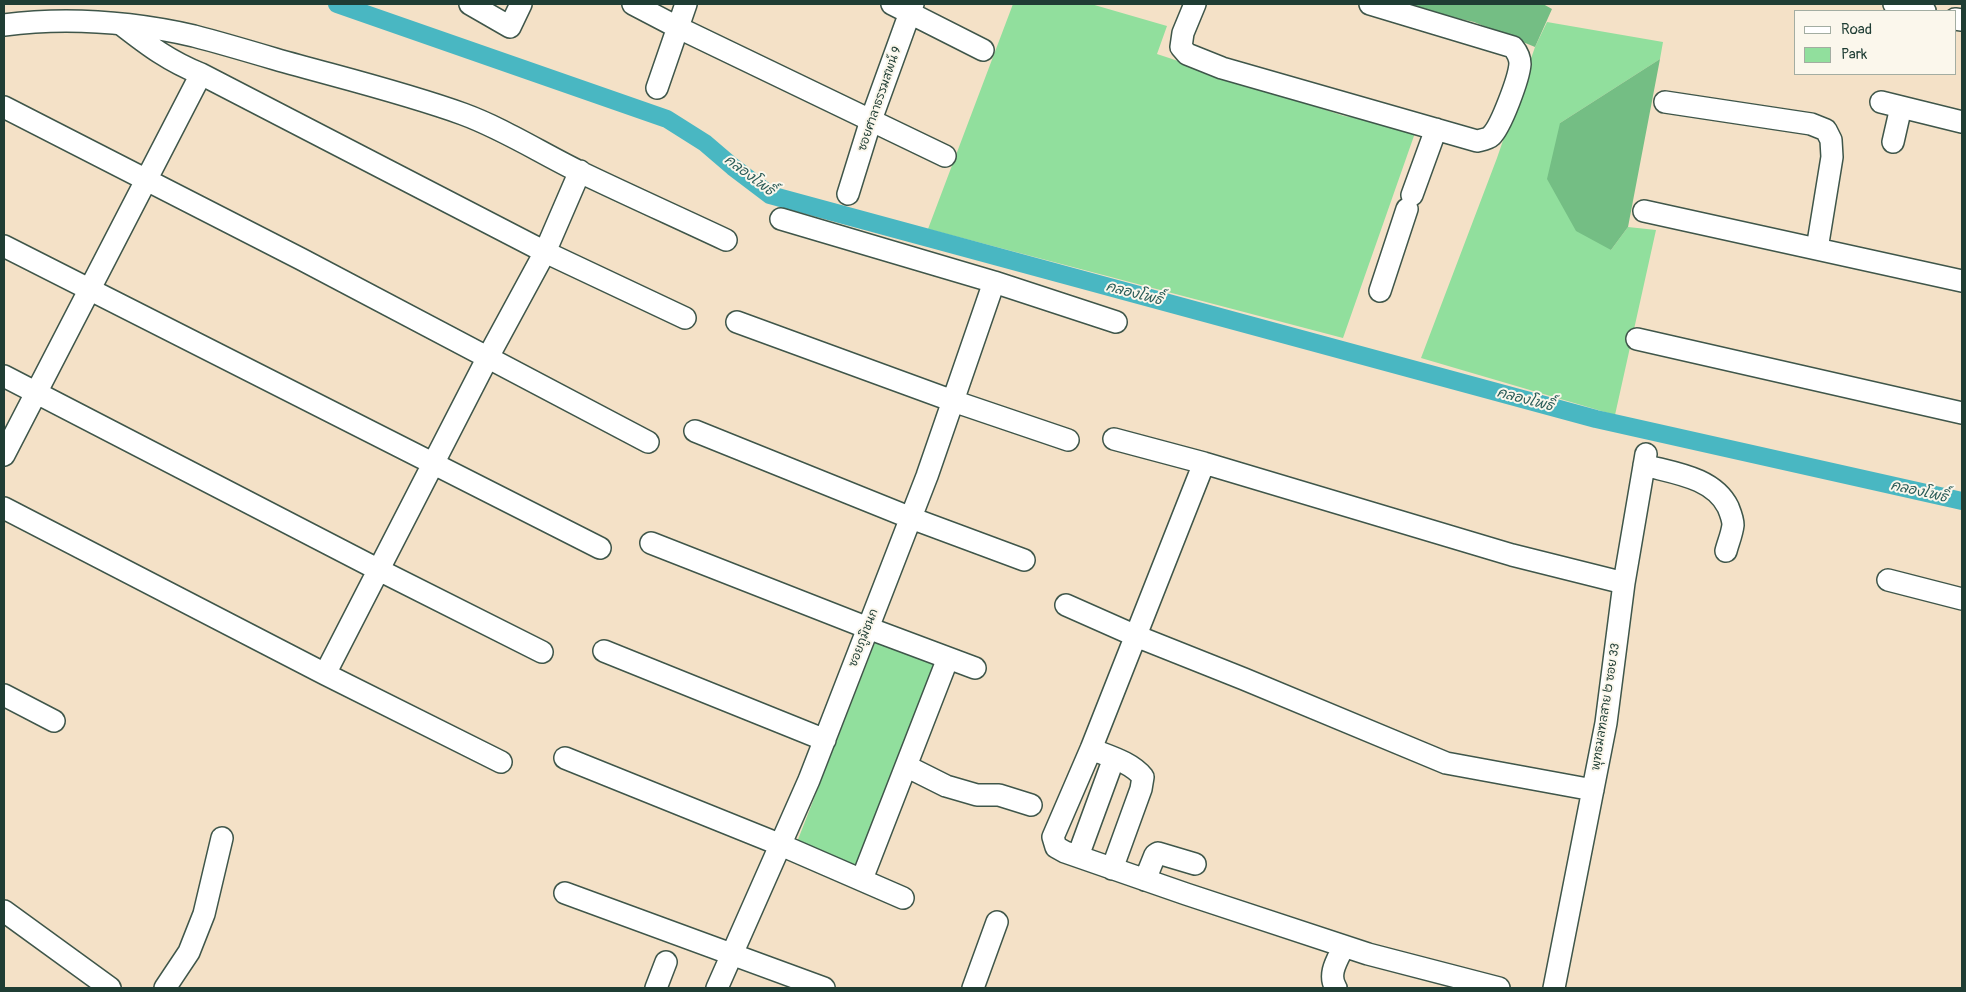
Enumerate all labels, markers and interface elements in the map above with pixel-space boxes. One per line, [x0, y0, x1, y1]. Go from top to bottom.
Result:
legend [1794, 10, 1956, 75]
text: Road [1841, 20, 1872, 39]
street label: ซอยศาลาธรรมสพน์ 9 [855, 45, 905, 153]
text: Park [1841, 45, 1867, 64]
water label: คลองโพธิ์ [721, 152, 777, 200]
water label: คลองโพธิ์ [1104, 278, 1164, 310]
water label: คลองโพธิ์ [1495, 384, 1555, 416]
water label: คลองโพธิ์ [1889, 477, 1949, 507]
street label: ซอยภูมิชนก [846, 607, 882, 669]
street label: พุทธมลฑลสาย ๒ ซอย 33 [1589, 642, 1623, 772]

